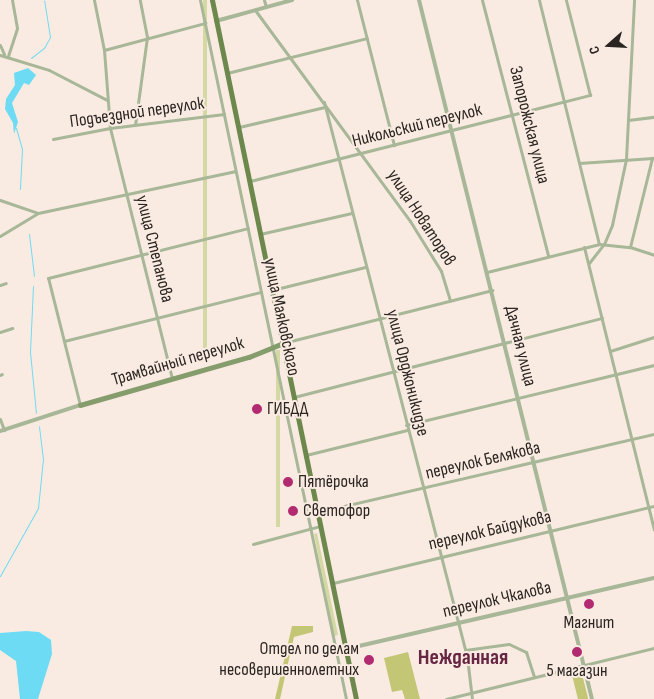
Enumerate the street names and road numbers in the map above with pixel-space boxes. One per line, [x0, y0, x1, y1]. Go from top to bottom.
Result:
street label: Запорожская улица [504, 64, 554, 186]
street label: Подъездной переулок [68, 93, 206, 133]
street label: Никольский переулок [350, 99, 484, 153]
street label: улица Новаторов [382, 166, 460, 270]
street label: улица Степанова [130, 193, 178, 305]
street label: улица Маяковского [258, 256, 304, 378]
street label: Дачная улица [500, 303, 540, 389]
street label: улица Орджоникидзе [381, 308, 433, 438]
street label: Трамвайный переулок [110, 333, 246, 391]
street label: переулок Белякова [424, 437, 542, 485]
street label: переулок Байдукова [427, 506, 553, 556]
street label: переулок Чкалова [441, 577, 553, 623]

